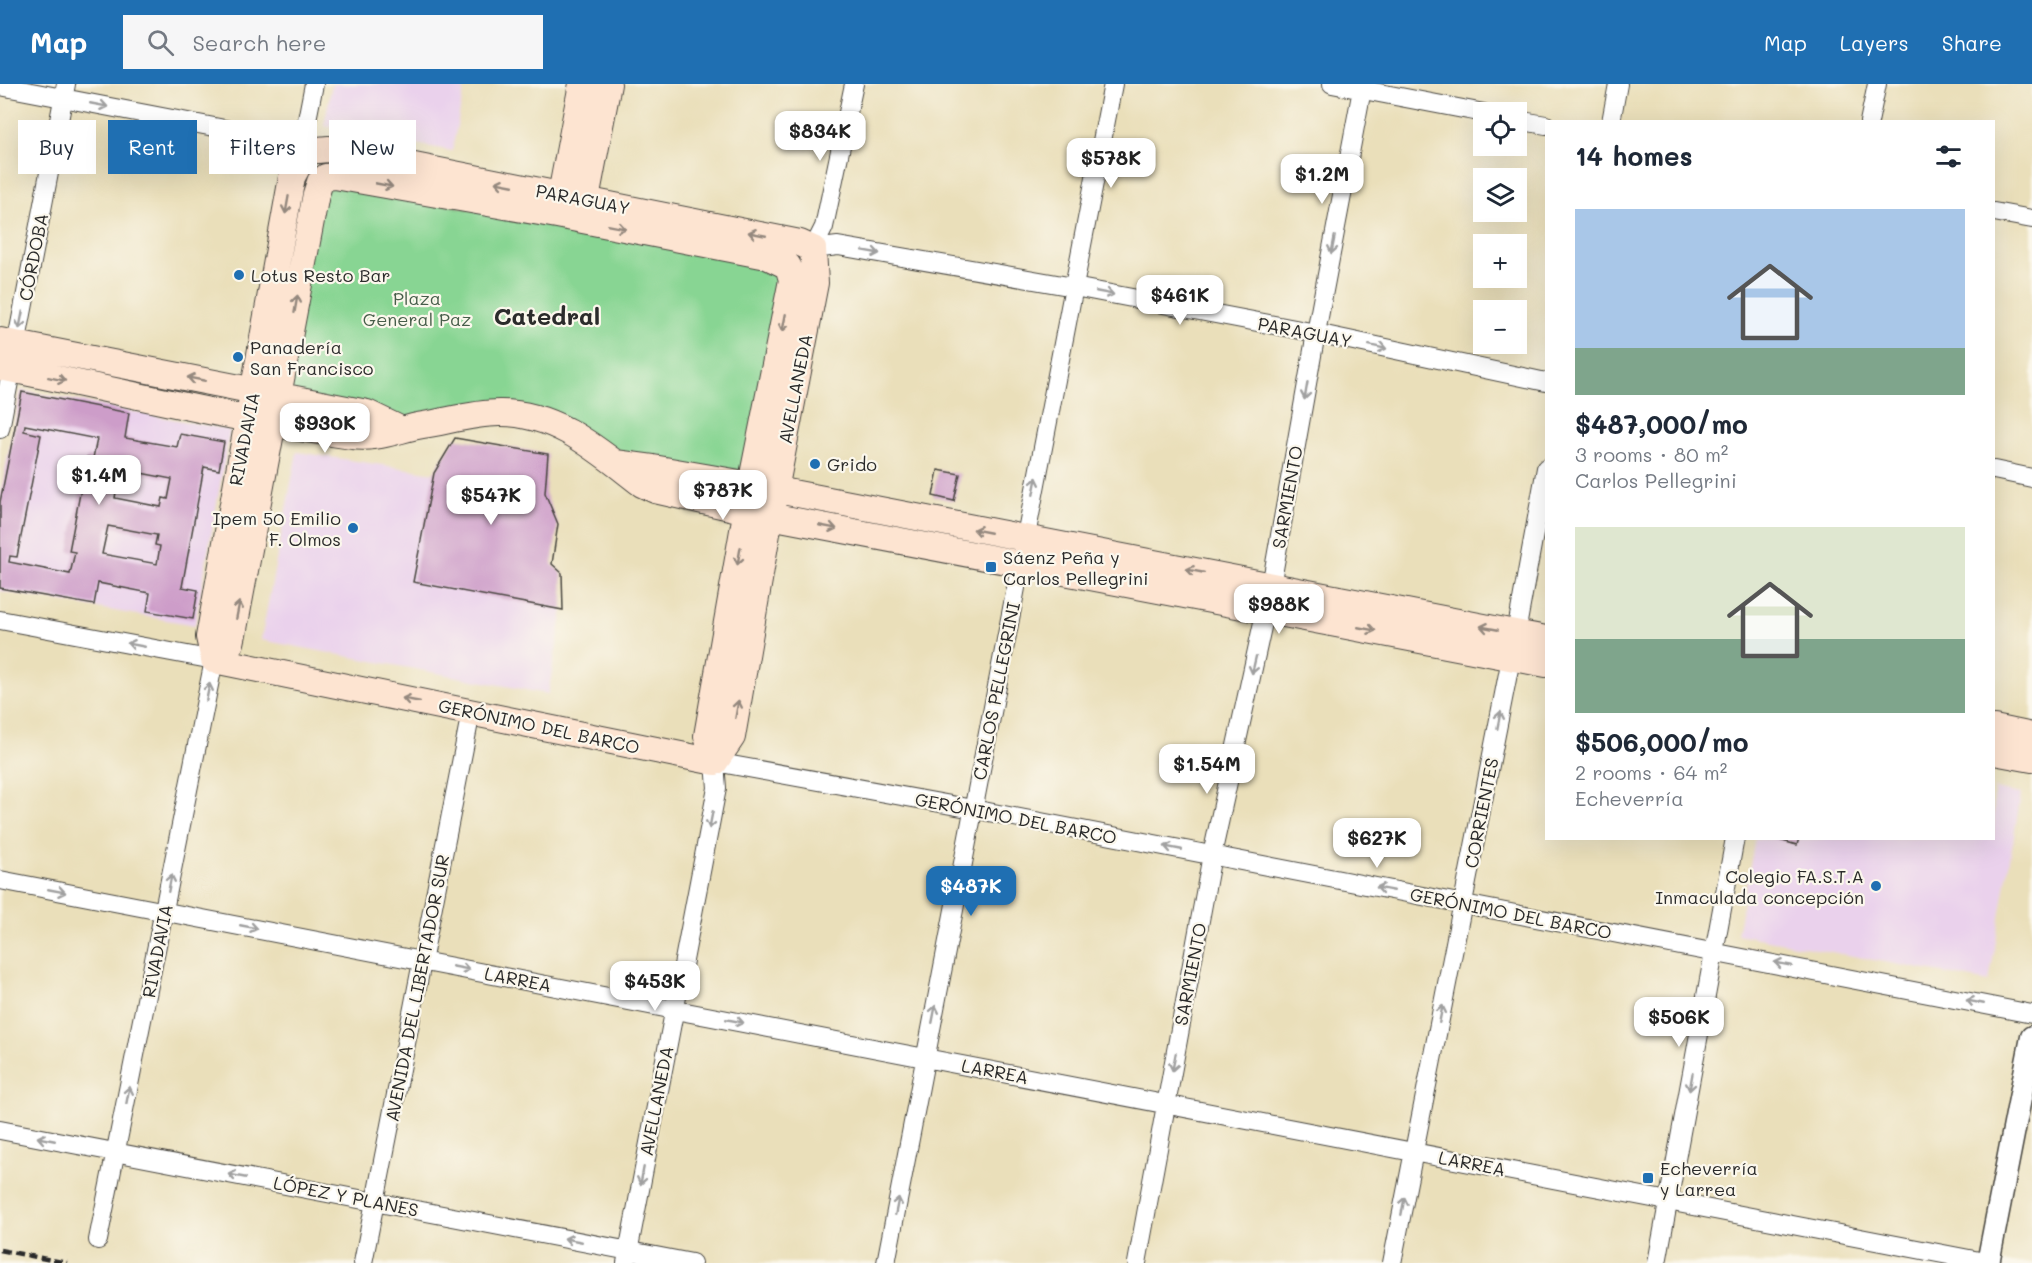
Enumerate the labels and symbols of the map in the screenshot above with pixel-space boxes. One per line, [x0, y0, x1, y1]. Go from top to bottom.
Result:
one-way arrow [89, 100, 108, 111]
pin: $834K [778, 111, 862, 162]
pin: $578K [1069, 138, 1153, 189]
pin: $1.2M [1280, 154, 1364, 205]
one-way arrow [495, 178, 515, 189]
street label: PARAGUAY [534, 178, 632, 220]
one-way arrow [374, 180, 393, 191]
one-way arrow [281, 195, 292, 215]
street label: CÓRDOBA [13, 211, 53, 303]
one-way arrow [607, 222, 626, 233]
one-way arrow [748, 228, 768, 239]
one-way arrow [1327, 234, 1338, 254]
one-way arrow [861, 247, 881, 258]
place label: Lotus Resto Bar [251, 263, 391, 287]
marker: Lotus Resto Bar [232, 268, 246, 282]
pin: $461K [1138, 275, 1222, 326]
park label: Plaza General Paz [363, 286, 471, 331]
one-way arrow [1094, 288, 1114, 299]
one-way arrow [290, 295, 301, 314]
district label: Catedral [494, 300, 600, 331]
one-way arrow [15, 310, 26, 330]
street label: PARAGUAY [1256, 311, 1354, 353]
one-way arrow [777, 313, 789, 332]
street label: AVELLANEDA [773, 332, 817, 446]
place label: Panadería San Francisco [250, 335, 374, 380]
one-way arrow [1369, 341, 1388, 353]
marker: Panadería San Francisco [231, 350, 245, 364]
one-way arrow [187, 373, 206, 384]
one-way arrow [47, 374, 67, 385]
one-way arrow [1300, 381, 1311, 400]
street label: RIVADAVIA [223, 390, 265, 488]
pin: $930K [283, 403, 367, 454]
street label: SARMIENTO [1266, 444, 1308, 550]
place label: Grido [827, 452, 877, 476]
pin: $1.4M [57, 455, 141, 506]
marker: Grido [808, 457, 822, 471]
pin: $787K [681, 470, 765, 521]
pin: $547K [449, 475, 533, 526]
one-way arrow [1030, 477, 1041, 496]
place label: Ipem 50 Emilio F. Olmos [213, 506, 341, 551]
marker: Ipem 50 Emilio F. Olmos [346, 521, 360, 535]
one-way arrow [818, 522, 837, 533]
one-way arrow [973, 525, 993, 536]
one-way arrow [733, 545, 744, 565]
place label: Sáenz Peña y Carlos Pellegrini [1003, 545, 1149, 590]
marker: Sáenz Peña y Carlos Pellegrini [984, 560, 998, 574]
one-way arrow [1185, 565, 1205, 576]
pin: $988K [1237, 584, 1321, 635]
one-way arrow [233, 600, 244, 620]
street label: CARLOS PELLEGRINI [967, 600, 1025, 782]
one-way arrow [1480, 622, 1499, 633]
one-way arrow [1357, 624, 1376, 635]
one-way arrow [126, 640, 146, 651]
one-way arrow [1248, 655, 1260, 674]
one-way arrow [203, 682, 214, 702]
street label: GERÓNIMO DEL BARCO [436, 693, 642, 759]
one-way arrow [401, 694, 421, 705]
one-way arrow [732, 700, 743, 720]
one-way arrow [1494, 711, 1505, 730]
pin: $1.54M [1158, 744, 1256, 795]
street label: CORRIENTES [1459, 756, 1503, 870]
street label: GERÓNIMO DEL BARCO [913, 787, 1119, 849]
one-way arrow [705, 810, 716, 829]
pin: $627K [1335, 818, 1419, 869]
one-way arrow [1164, 842, 1184, 853]
street label: AVENIDA DEL LIBERTADOR SUR [379, 852, 455, 1124]
place label: Colegio FA.S.T.A Inmaculada concepción [1655, 864, 1864, 909]
pin: $487K [929, 866, 1013, 917]
one-way arrow [165, 874, 176, 893]
marker: Colegio FA.S.T.A Inmaculada concepción [1869, 879, 1883, 893]
street label: GERÓNIMO DEL BARCO [1408, 882, 1614, 944]
one-way arrow [1376, 883, 1396, 894]
one-way arrow [47, 886, 67, 897]
street label: RIVADAVIA [136, 902, 178, 1000]
street label: SARMIENTO [1168, 921, 1212, 1027]
one-way arrow [239, 922, 258, 933]
one-way arrow [1774, 958, 1794, 969]
street label: LARREA [482, 961, 554, 997]
pin: $453K [613, 961, 697, 1012]
one-way arrow [451, 963, 470, 974]
one-way arrow [1965, 996, 1985, 1007]
pin: $506K [1637, 997, 1721, 1048]
one-way arrow [929, 1005, 940, 1024]
one-way arrow [1436, 1005, 1447, 1024]
one-way arrow [725, 1016, 744, 1027]
street label: AVELLANEDA [634, 1044, 678, 1158]
one-way arrow [1168, 1052, 1179, 1071]
street label: LARREA [959, 1053, 1031, 1089]
one-way arrow [1685, 1072, 1696, 1091]
one-way arrow [123, 1086, 134, 1105]
one-way arrow [36, 1133, 56, 1144]
street label: LARREA [1436, 1145, 1508, 1181]
place label: Echeverría y Larrea [1660, 1156, 1758, 1201]
one-way arrow [636, 1166, 647, 1186]
one-way arrow [228, 1170, 247, 1181]
street label: LÓPEZ Y PLANES [271, 1170, 421, 1222]
marker: Echeverría y Larrea [1641, 1171, 1655, 1185]
one-way arrow [892, 1196, 903, 1216]
one-way arrow [1398, 1196, 1409, 1216]
one-way arrow [564, 1234, 583, 1245]

